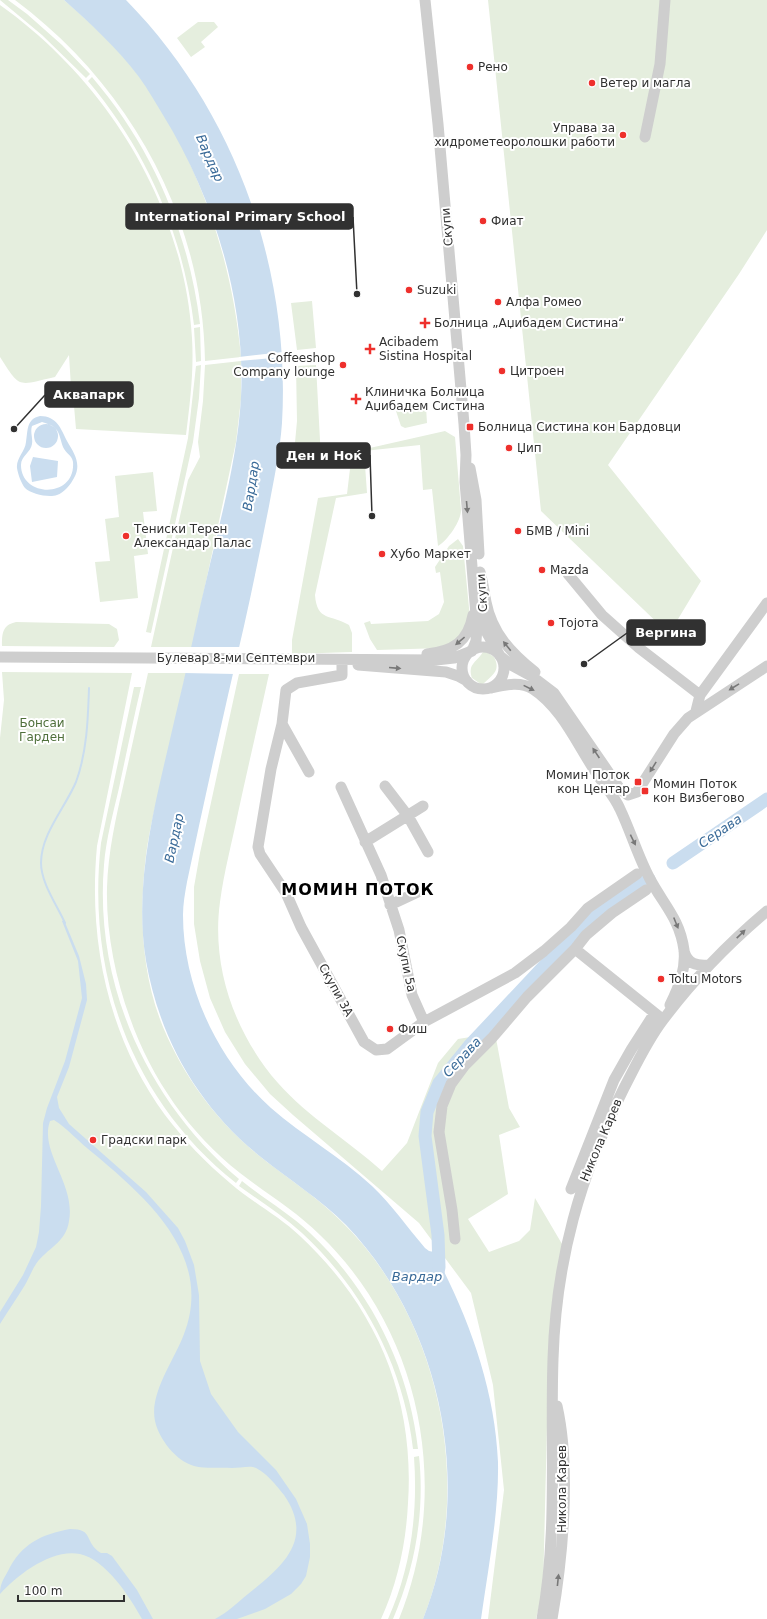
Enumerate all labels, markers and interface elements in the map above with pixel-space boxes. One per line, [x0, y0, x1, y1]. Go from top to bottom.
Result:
place label: Рено [478, 60, 508, 74]
marker: Рено [465, 62, 475, 72]
place label: Ветер и магла [600, 76, 691, 90]
marker: Ветер и магла [587, 78, 597, 88]
place label: Управа за хидрометеоролошки работи [434, 121, 615, 149]
marker: Управа за хидрометеоролошки работи [618, 130, 628, 140]
water label: Вардар [193, 132, 227, 184]
callout: International Primary School [126, 204, 353, 229]
street label: Скупи [438, 207, 456, 247]
text: International Primary School [135, 209, 345, 224]
place label: Фиат [491, 214, 523, 228]
marker: Фиат [478, 216, 488, 226]
place label: Suzuki [417, 283, 456, 297]
marker: Suzuki [404, 285, 414, 295]
place label: Алфа Ромео [506, 295, 582, 309]
marker: Алфа Ромео [493, 297, 503, 307]
place label: Болница „Аџибадем Систина“ [434, 316, 625, 330]
marker: Болница „Аџибадем Систина“ [419, 317, 431, 329]
place label: Acibadem Sistina Hospital [379, 335, 472, 363]
marker: Acibadem Sistina Hospital [364, 343, 376, 355]
place label: Coffeeshop Company lounge [233, 351, 335, 379]
marker: Coffeeshop Company lounge [338, 360, 348, 370]
place label: Цитроен [510, 364, 564, 378]
marker: Цитроен [497, 366, 507, 376]
callout: Аквапарк [45, 382, 133, 407]
place label: Клиничка Болница Аџибадем Систина [365, 385, 485, 413]
text: Аквапарк [53, 387, 125, 402]
marker: Клиничка Болница Аџибадем Систина [350, 393, 362, 405]
place label: Болница Систина кон Бардовци [478, 420, 681, 434]
marker: Болница Систина кон Бардовци [465, 422, 475, 432]
place label: Џип [517, 441, 542, 455]
callout: Ден и Ноќ [277, 443, 370, 468]
marker: Џип [504, 443, 514, 453]
text: Ден и Ноќ [286, 448, 362, 463]
water label: Вардар [240, 460, 262, 512]
one-way arrow [464, 501, 471, 513]
place label: Тениски Терен Александар Палас [133, 522, 251, 550]
place label: БМВ / Mini [526, 524, 589, 538]
marker: БМВ / Mini [513, 526, 523, 536]
marker: Тениски Терен Александар Палас [121, 531, 131, 541]
place label: Хубо Маркет [390, 547, 471, 561]
marker: Хубо Маркет [377, 549, 387, 559]
place label: Mazda [550, 563, 589, 577]
marker: Mazda [537, 565, 547, 575]
street label: Скупи [474, 573, 490, 613]
place label: Тојота [558, 616, 599, 630]
marker: Тојота [546, 618, 556, 628]
callout: Вергина [627, 620, 705, 645]
text: Вергина [635, 625, 697, 640]
one-way arrow [454, 637, 465, 646]
one-way arrow [502, 641, 511, 652]
street label: Булевар 8-ми Септември [157, 651, 315, 665]
one-way arrow [389, 664, 401, 671]
one-way arrow [729, 683, 739, 691]
one-way arrow [524, 685, 535, 691]
park label: Бонсаи Гарден [19, 716, 65, 744]
one-way arrow [592, 748, 600, 759]
one-way arrow [650, 761, 657, 773]
place label: Момин Поток кон Центар [546, 768, 630, 796]
marker: Момин Поток кон Центар [633, 777, 643, 787]
place label: Момин Поток кон Визбегово [653, 777, 745, 805]
marker: Момин Поток кон Визбегово [640, 786, 650, 796]
water label: Серава [696, 811, 745, 851]
water label: Вардар [161, 812, 187, 864]
one-way arrow [630, 835, 636, 846]
district label: МОМИН ПОТОК [281, 880, 435, 899]
one-way arrow [674, 918, 680, 930]
one-way arrow [736, 929, 746, 938]
street label: Скупи 5а [393, 935, 419, 993]
street label: Скупи 3А [316, 961, 357, 1019]
place label: Toltu Motors [668, 972, 742, 986]
marker: Toltu Motors [656, 974, 666, 984]
place label: Фиш [398, 1022, 427, 1036]
marker: Фиш [385, 1024, 395, 1034]
water label: Серава [440, 1034, 484, 1080]
street label: Никола Карев [577, 1097, 625, 1183]
place label: Градски парк [101, 1133, 187, 1147]
marker: Градски парк [88, 1135, 98, 1145]
water label: Вардар [392, 1269, 442, 1284]
street label: Никола Карев [555, 1445, 569, 1533]
one-way arrow [555, 1574, 561, 1586]
scale bar [18, 1577, 124, 1603]
text: 100 m [24, 1584, 62, 1598]

